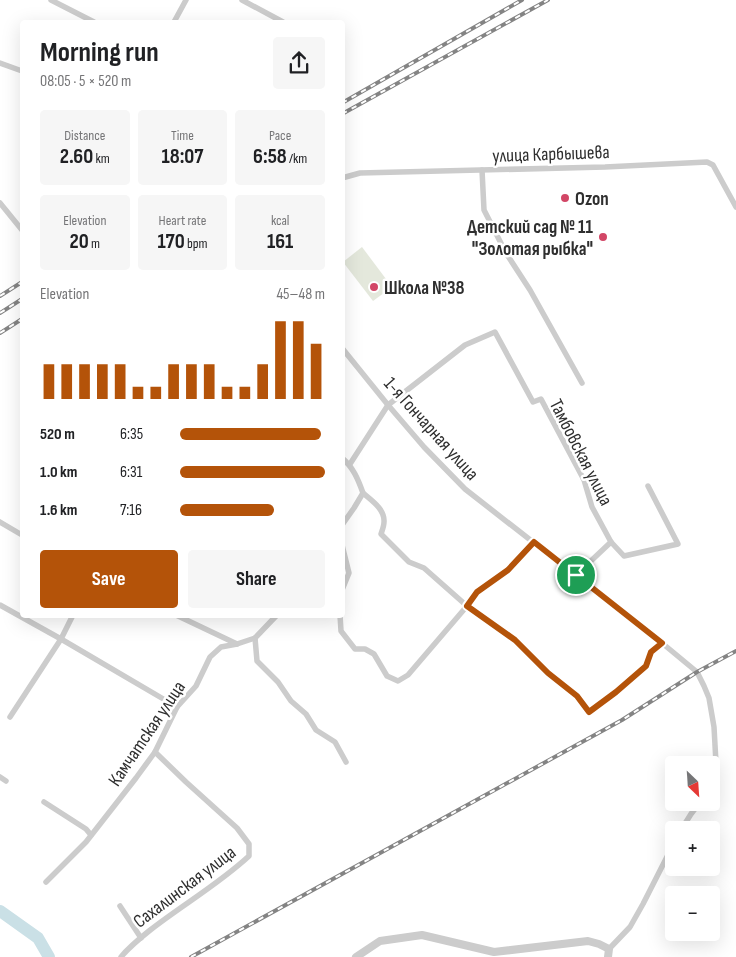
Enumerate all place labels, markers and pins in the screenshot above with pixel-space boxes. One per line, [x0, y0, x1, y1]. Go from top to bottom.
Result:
place label: Ozon [575, 188, 609, 211]
marker: Ozon [559, 192, 571, 204]
place label: Детский сад № 11 "Золотая рыбка" [467, 216, 594, 261]
marker: Детский сад № 11 "Золотая рыбка" [597, 231, 609, 243]
place label: Школа №38 [384, 277, 465, 300]
marker: Школа №38 [368, 281, 380, 293]
pin [555, 554, 597, 596]

